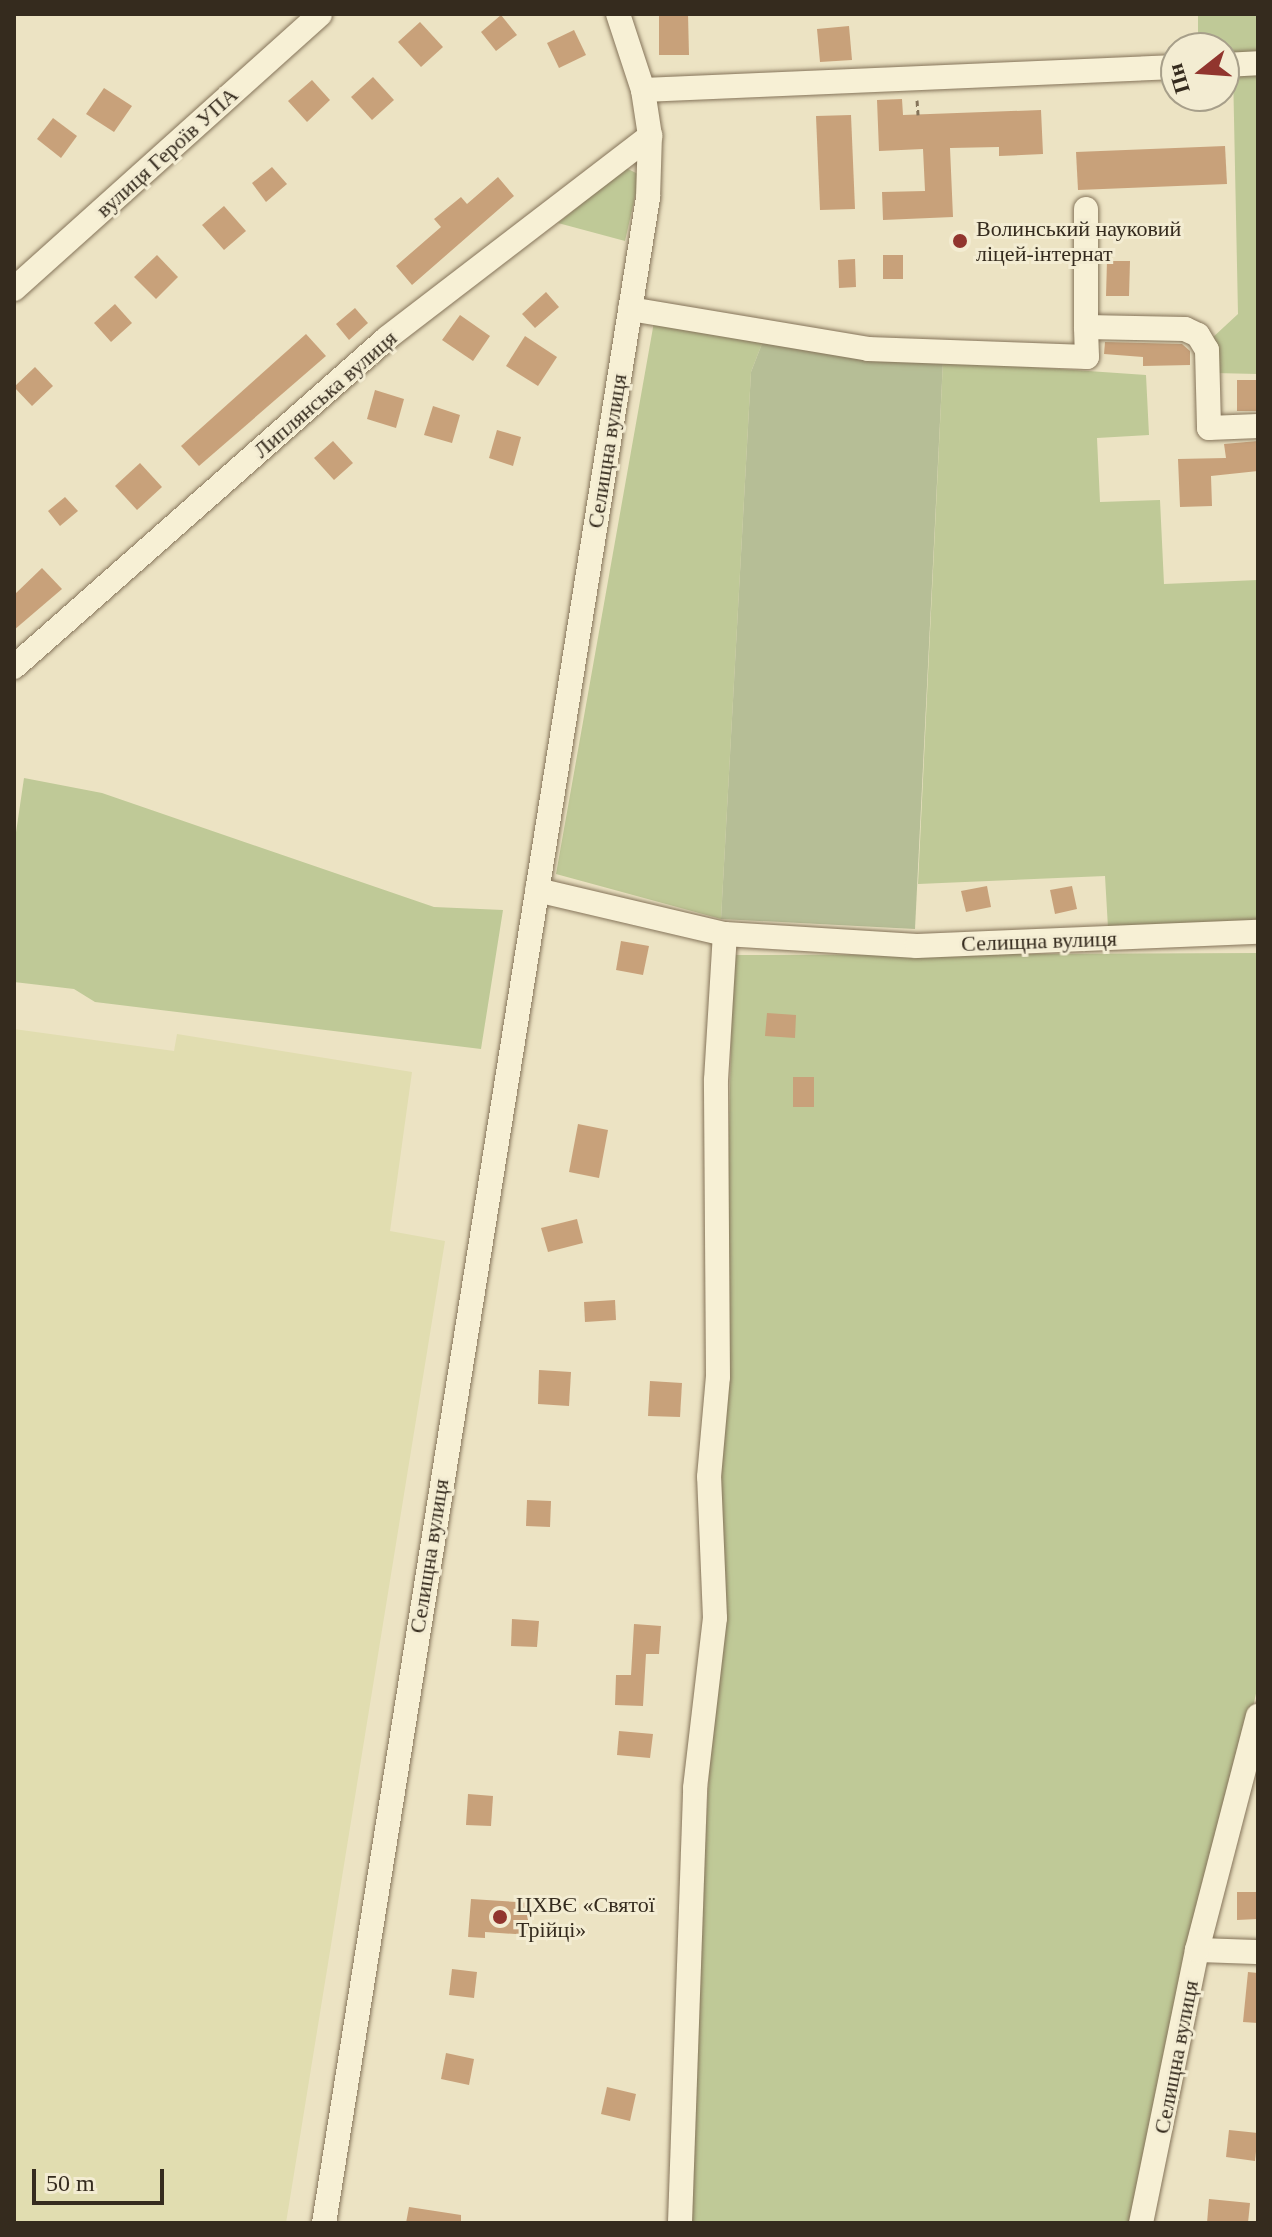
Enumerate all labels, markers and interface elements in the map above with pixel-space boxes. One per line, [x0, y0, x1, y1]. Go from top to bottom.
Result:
north arrow [1160, 32, 1240, 112]
text: Пн [1162, 61, 1195, 96]
street label: вулиця Героїв УПА [91, 81, 243, 223]
place label: Волинський науковий ліцей-інтернат [976, 215, 1181, 266]
marker: Волинський науковий ліцей-інтернат [951, 232, 969, 250]
street label: Липлянська вулиця [248, 325, 402, 463]
street label: Селищна вулиця [582, 372, 632, 530]
street label: Селищна вулиця [961, 925, 1117, 957]
street label: Селищна вулиця [404, 1477, 454, 1635]
place label: ЦХВЄ «Святої Трійці» [516, 1891, 655, 1942]
marker: ЦХВЄ «Святої Трійці» [491, 1908, 509, 1926]
street label: Селищна вулиця [1148, 1978, 1204, 2136]
scale bar [36, 2153, 168, 2203]
text: 50 m [46, 2170, 95, 2196]

